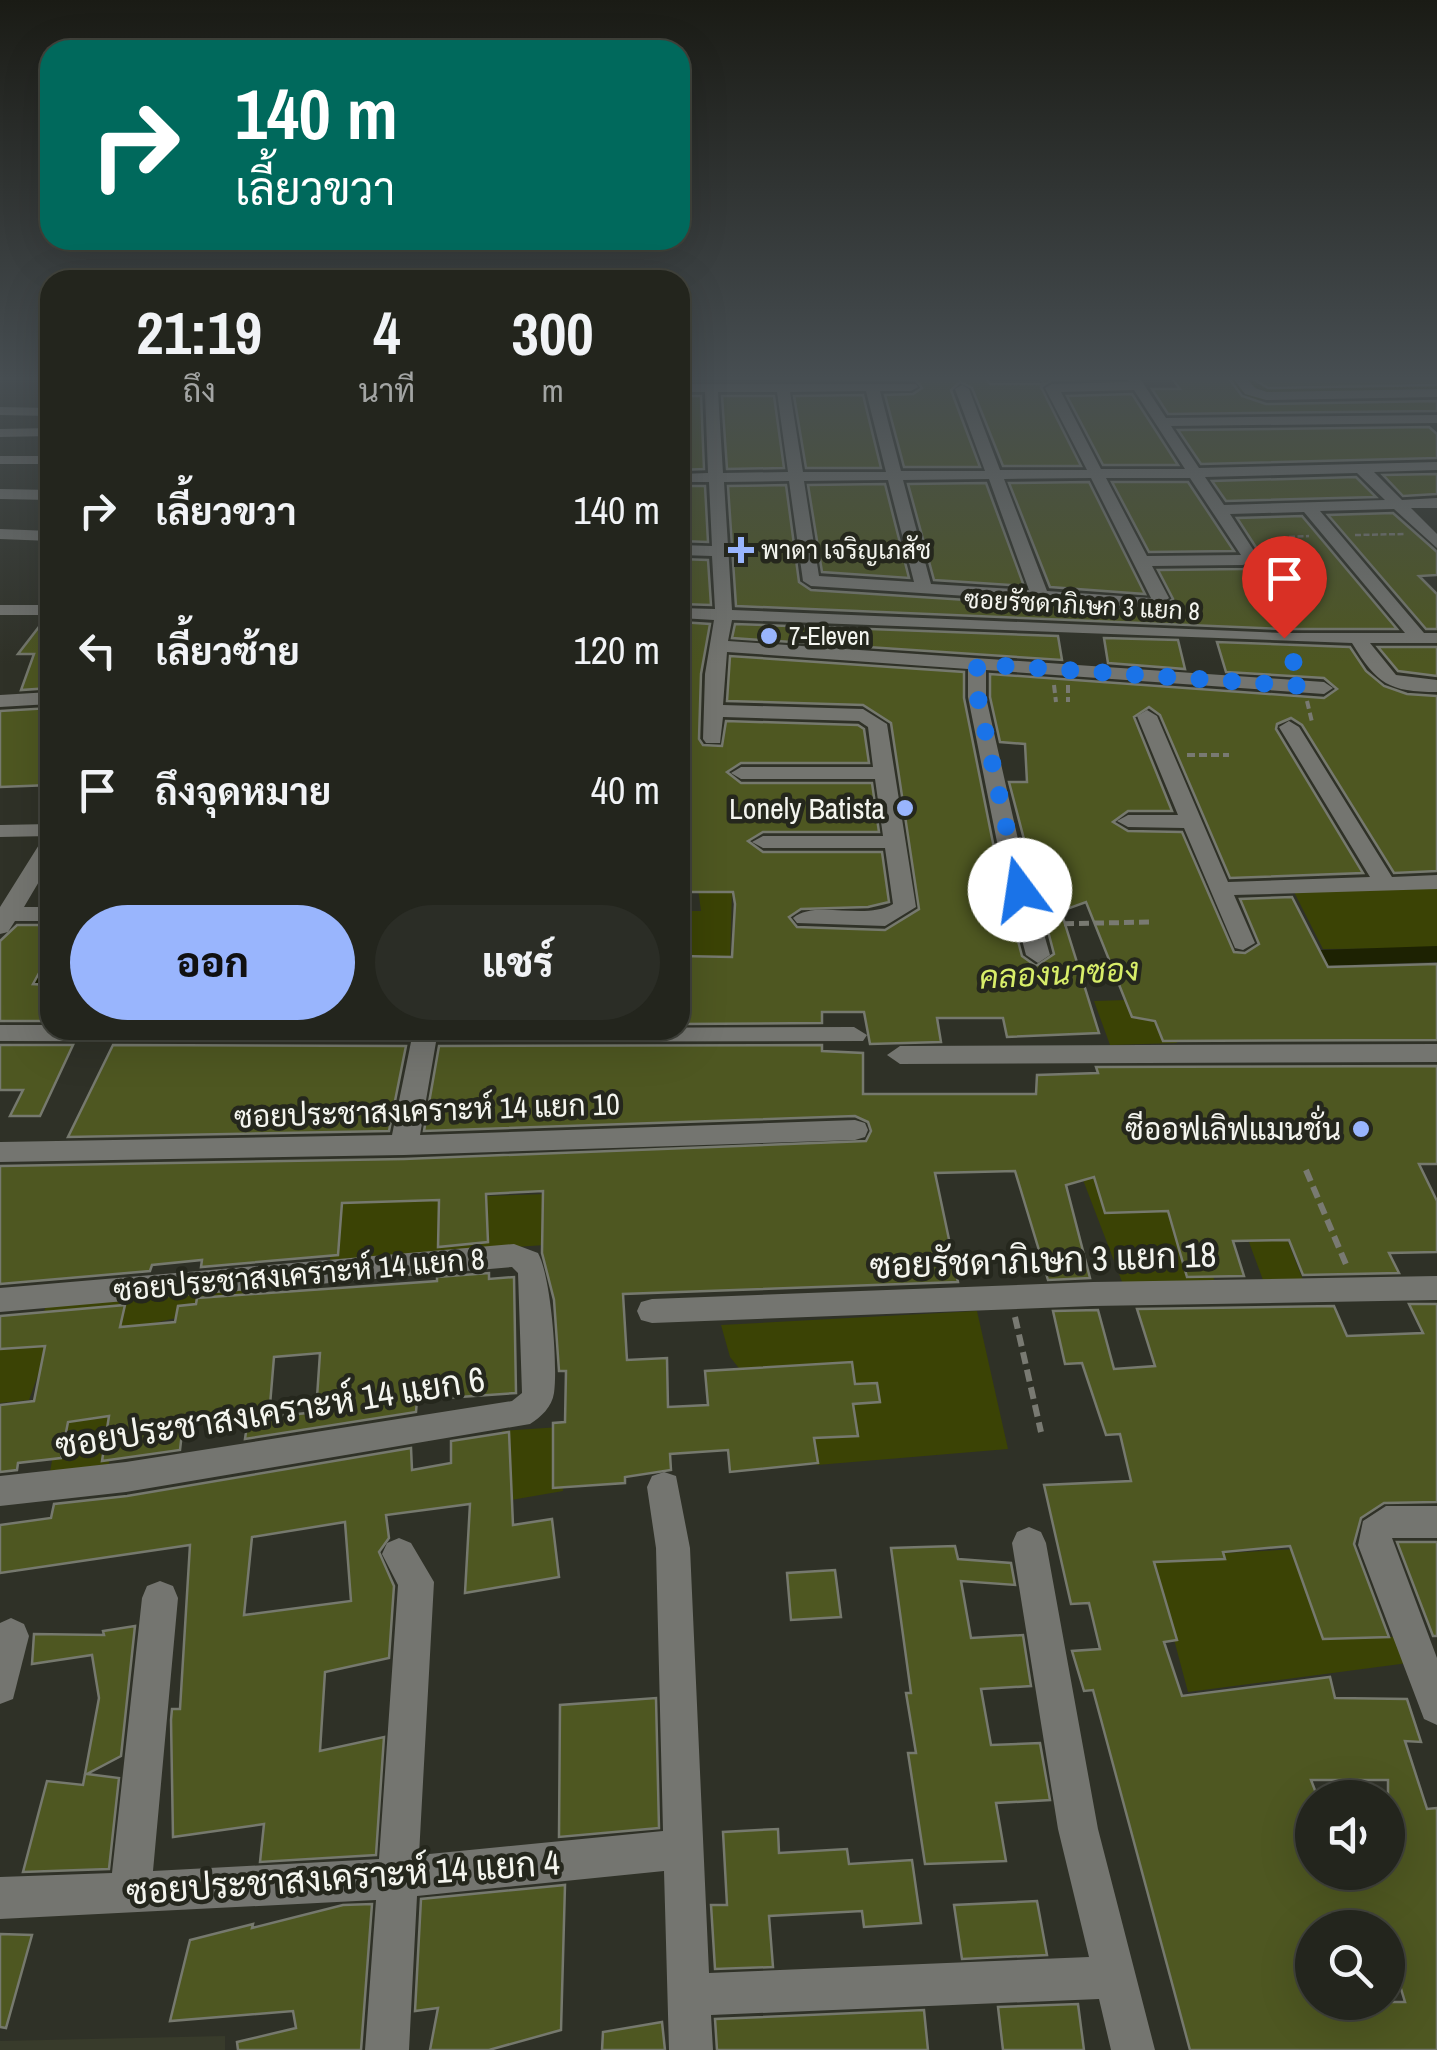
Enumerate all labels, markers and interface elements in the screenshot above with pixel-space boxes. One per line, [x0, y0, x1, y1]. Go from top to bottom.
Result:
text: 140 m [235, 67, 398, 161]
icon: right [70, 80, 200, 210]
text: เลี้ยวขวา [235, 158, 395, 219]
text: 21:19 [136, 292, 262, 373]
text: 4 [373, 292, 401, 373]
text: 300 [512, 293, 594, 374]
text: ถึง [183, 369, 216, 412]
text: นาที [358, 369, 415, 412]
text: m [542, 369, 564, 412]
icon: right [70, 483, 125, 538]
text: 140 m [573, 485, 660, 536]
text: เลี้ยวขวา [155, 486, 297, 537]
place label: พาดา เจริญเภสัช [761, 533, 931, 567]
pin [1242, 536, 1327, 639]
marker: พาดา เจริญเภสัช [730, 539, 752, 561]
icon: arrive [1257, 551, 1312, 606]
street label: ซอยรัชดาภิเษก 3 แยก 8 [963, 582, 1201, 628]
place label: 7-Eleven [789, 619, 870, 653]
icon: left [70, 623, 125, 678]
text: 120 m [573, 625, 660, 676]
marker: 7-Eleven [758, 625, 780, 647]
text: เลี้ยวซ้าย [155, 626, 300, 677]
icon: arrive [70, 763, 125, 818]
text: 40 m [591, 765, 660, 816]
text: ถึงจุดหมาย [155, 766, 331, 817]
place label: Lonely Batista [729, 788, 885, 828]
marker: Lonely Batista [894, 797, 916, 819]
position arrow [968, 838, 1072, 942]
button: ออก [70, 905, 355, 1020]
button: แชร์ [375, 905, 660, 1020]
water label: คลองนาซอง [978, 947, 1140, 999]
street label: ซอยประชาสงเคราะห์ 14 แยก 10 [234, 1083, 620, 1137]
place label: ซีออฟเลิฟแมนชั่น [1125, 1105, 1341, 1149]
marker: ซีออฟเลิฟแมนชั่น [1350, 1118, 1372, 1140]
street label: ซอยรัชดาภิเษก 3 แยก 18 [869, 1230, 1217, 1290]
street label: ซอยประชาสงเคราะห์ 14 แยก 8 [112, 1238, 486, 1310]
street label: ซอยประชาสงเคราะห์ 14 แยก 6 [52, 1355, 488, 1469]
map controls [1295, 1780, 1405, 2020]
button: sound [1295, 1780, 1405, 1890]
street label: ซอยประชาสงเคราะห์ 14 แยก 4 [125, 1838, 561, 1916]
button: search [1295, 1910, 1405, 2020]

